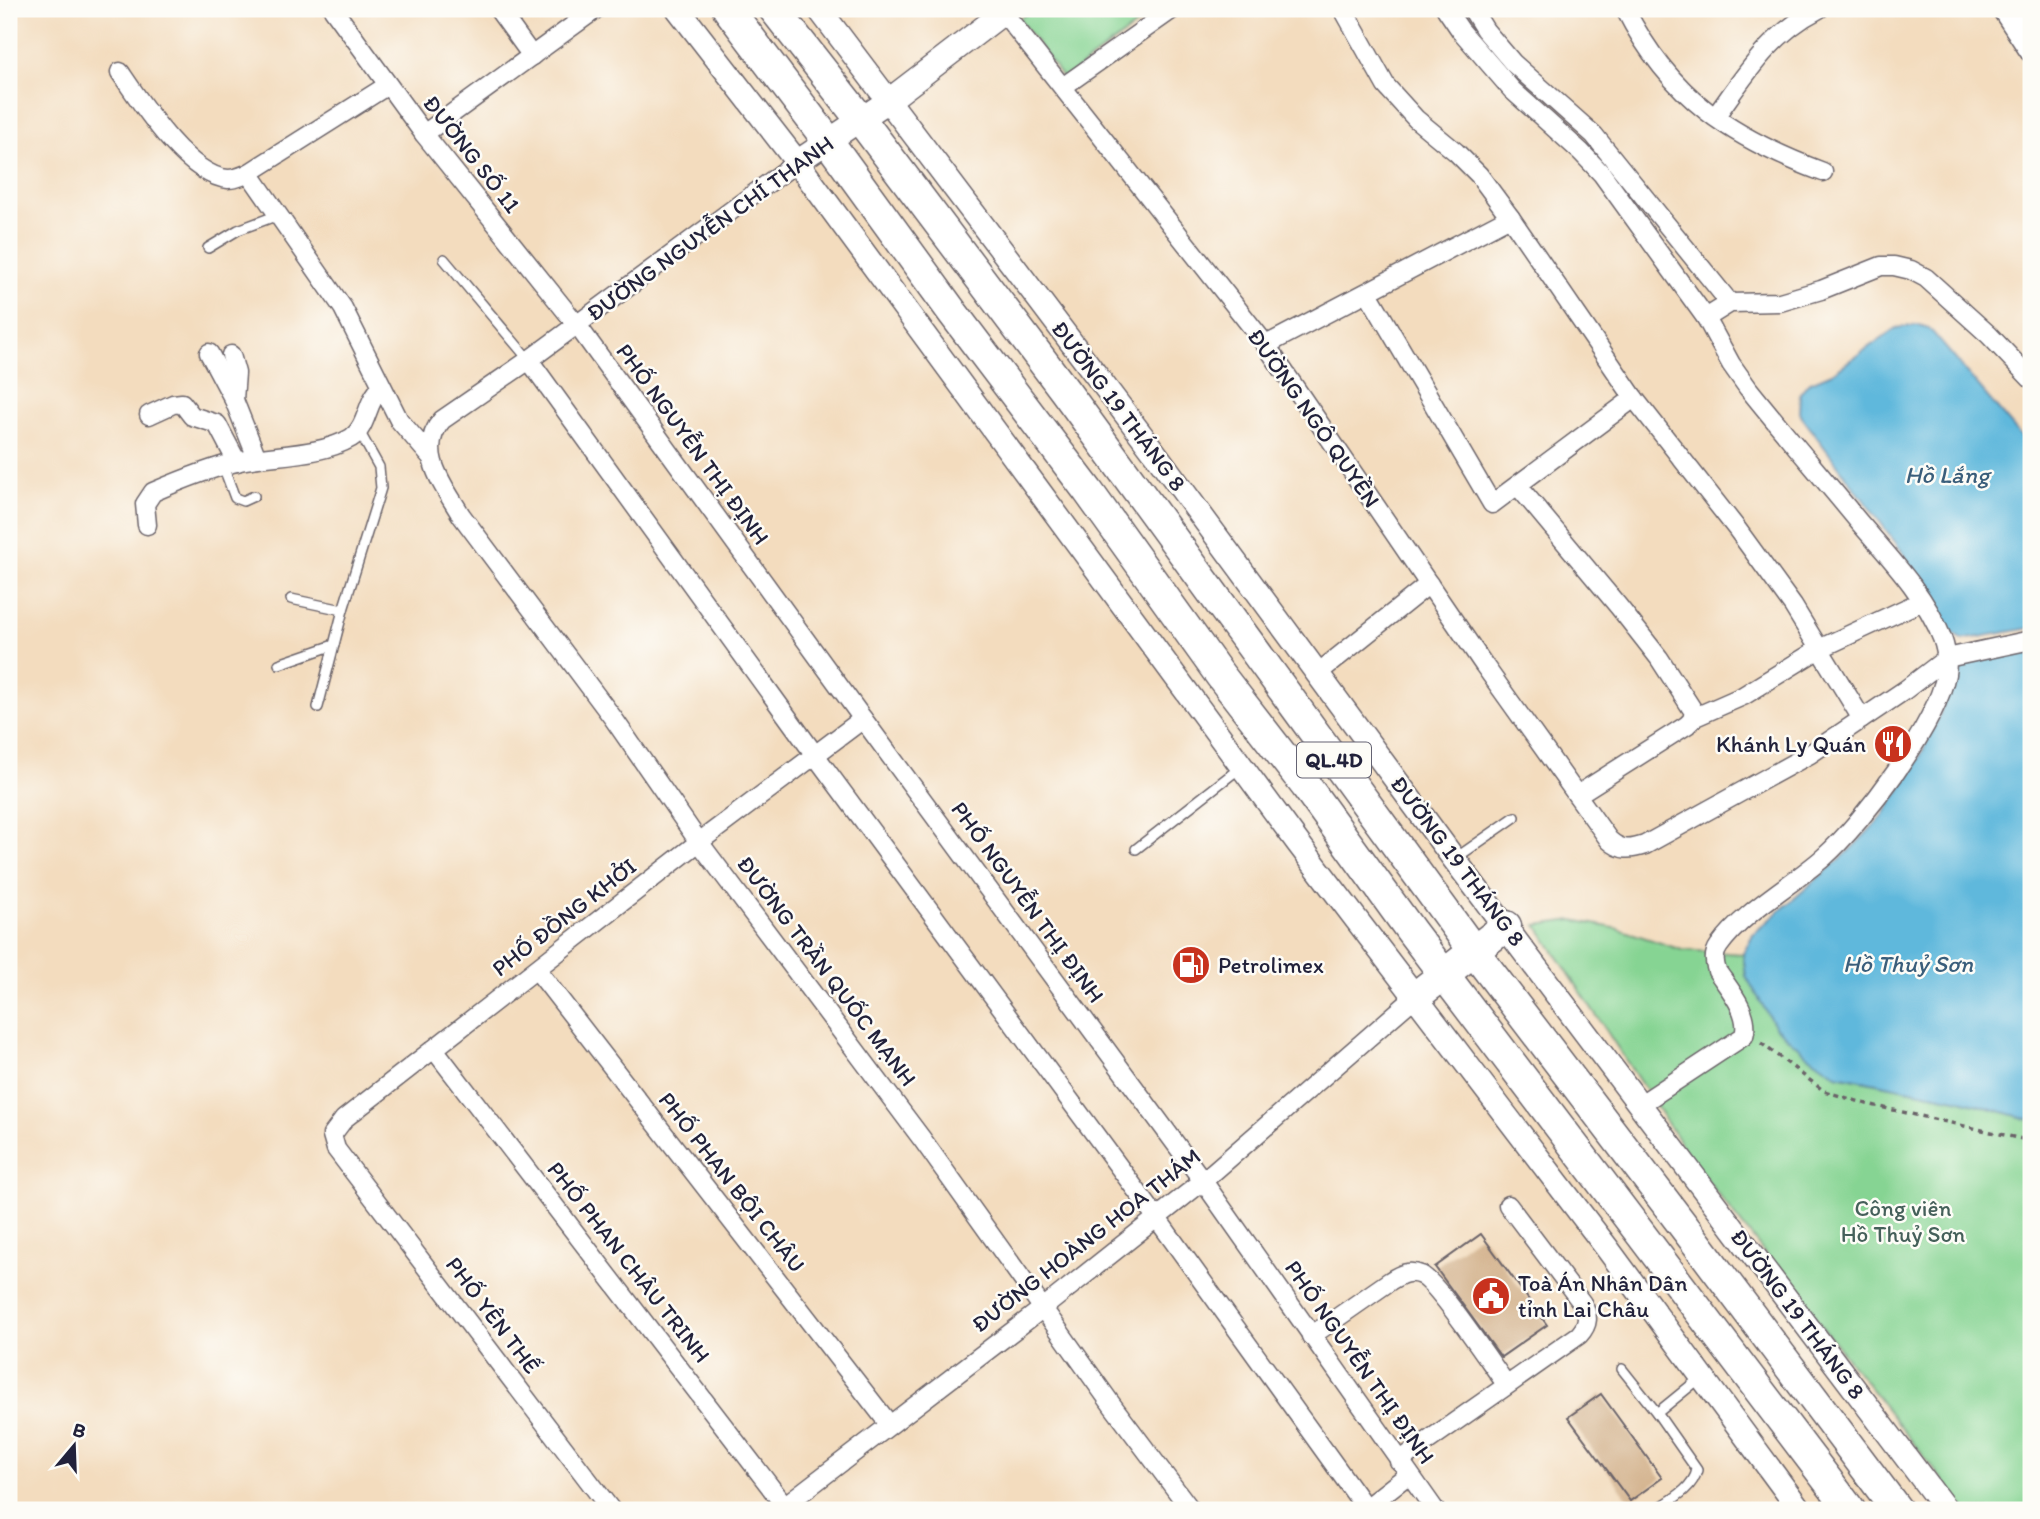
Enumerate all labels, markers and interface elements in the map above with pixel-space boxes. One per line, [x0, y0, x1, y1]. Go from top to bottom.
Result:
street label: ĐƯỜNG SỐ 11 [417, 90, 527, 219]
street label: ĐƯỜNG NGUYỄN CHÍ THANH [581, 129, 839, 327]
street label: ĐƯỜNG 19 THÁNG 8 [1046, 315, 1192, 497]
street label: ĐƯỜNG NGÔ QUYỀN [1242, 323, 1386, 513]
street label: PHỐ NGUYỄN THỊ ĐỊNH [610, 338, 776, 550]
water label: Hồ Lắng [1905, 460, 1992, 489]
restaurant icon: Khánh Ly Quán [1872, 723, 1914, 765]
place label: Khánh Ly Quán [1716, 730, 1866, 758]
road number: QL.4D [1297, 742, 1371, 778]
street label: ĐƯỜNG 19 THÁNG 8 [1385, 770, 1531, 952]
street label: PHỐ NGUYỄN THỊ ĐỊNH [945, 796, 1111, 1008]
street label: ĐƯỜNG TRẦN QUỐC MẠNH [731, 850, 923, 1092]
street label: PHỐ ĐỒNG KHỞI [486, 852, 642, 982]
fuel station icon: Petrolimex [1170, 944, 1212, 986]
water label: Hồ Thuỷ Sơn [1843, 949, 1973, 978]
place label: Petrolimex [1218, 951, 1324, 979]
street label: PHỐ PHAN BỘI CHÂU [653, 1086, 811, 1278]
street label: ĐƯỜNG HOÀNG HOA THÁM [966, 1142, 1206, 1338]
street label: PHỐ PHAN CHÂU TRINH [542, 1156, 716, 1368]
park label: Công viên Hồ Thuỷ Sơn [1841, 1194, 1965, 1248]
street label: ĐƯỜNG 19 THÁNG 8 [1725, 1223, 1871, 1405]
street label: PHỐ YÊN THẾ [440, 1251, 546, 1379]
street label: PHỐ NGUYỄN THỊ ĐỊNH [1279, 1255, 1441, 1469]
place label: Toà Án Nhân Dân tỉnh Lai Châu [1518, 1269, 1687, 1323]
public building icon: Toà Án Nhân Dân tỉnh Lai Châu [1470, 1275, 1512, 1317]
north arrow [38, 1410, 108, 1480]
text: B [70, 1418, 89, 1443]

